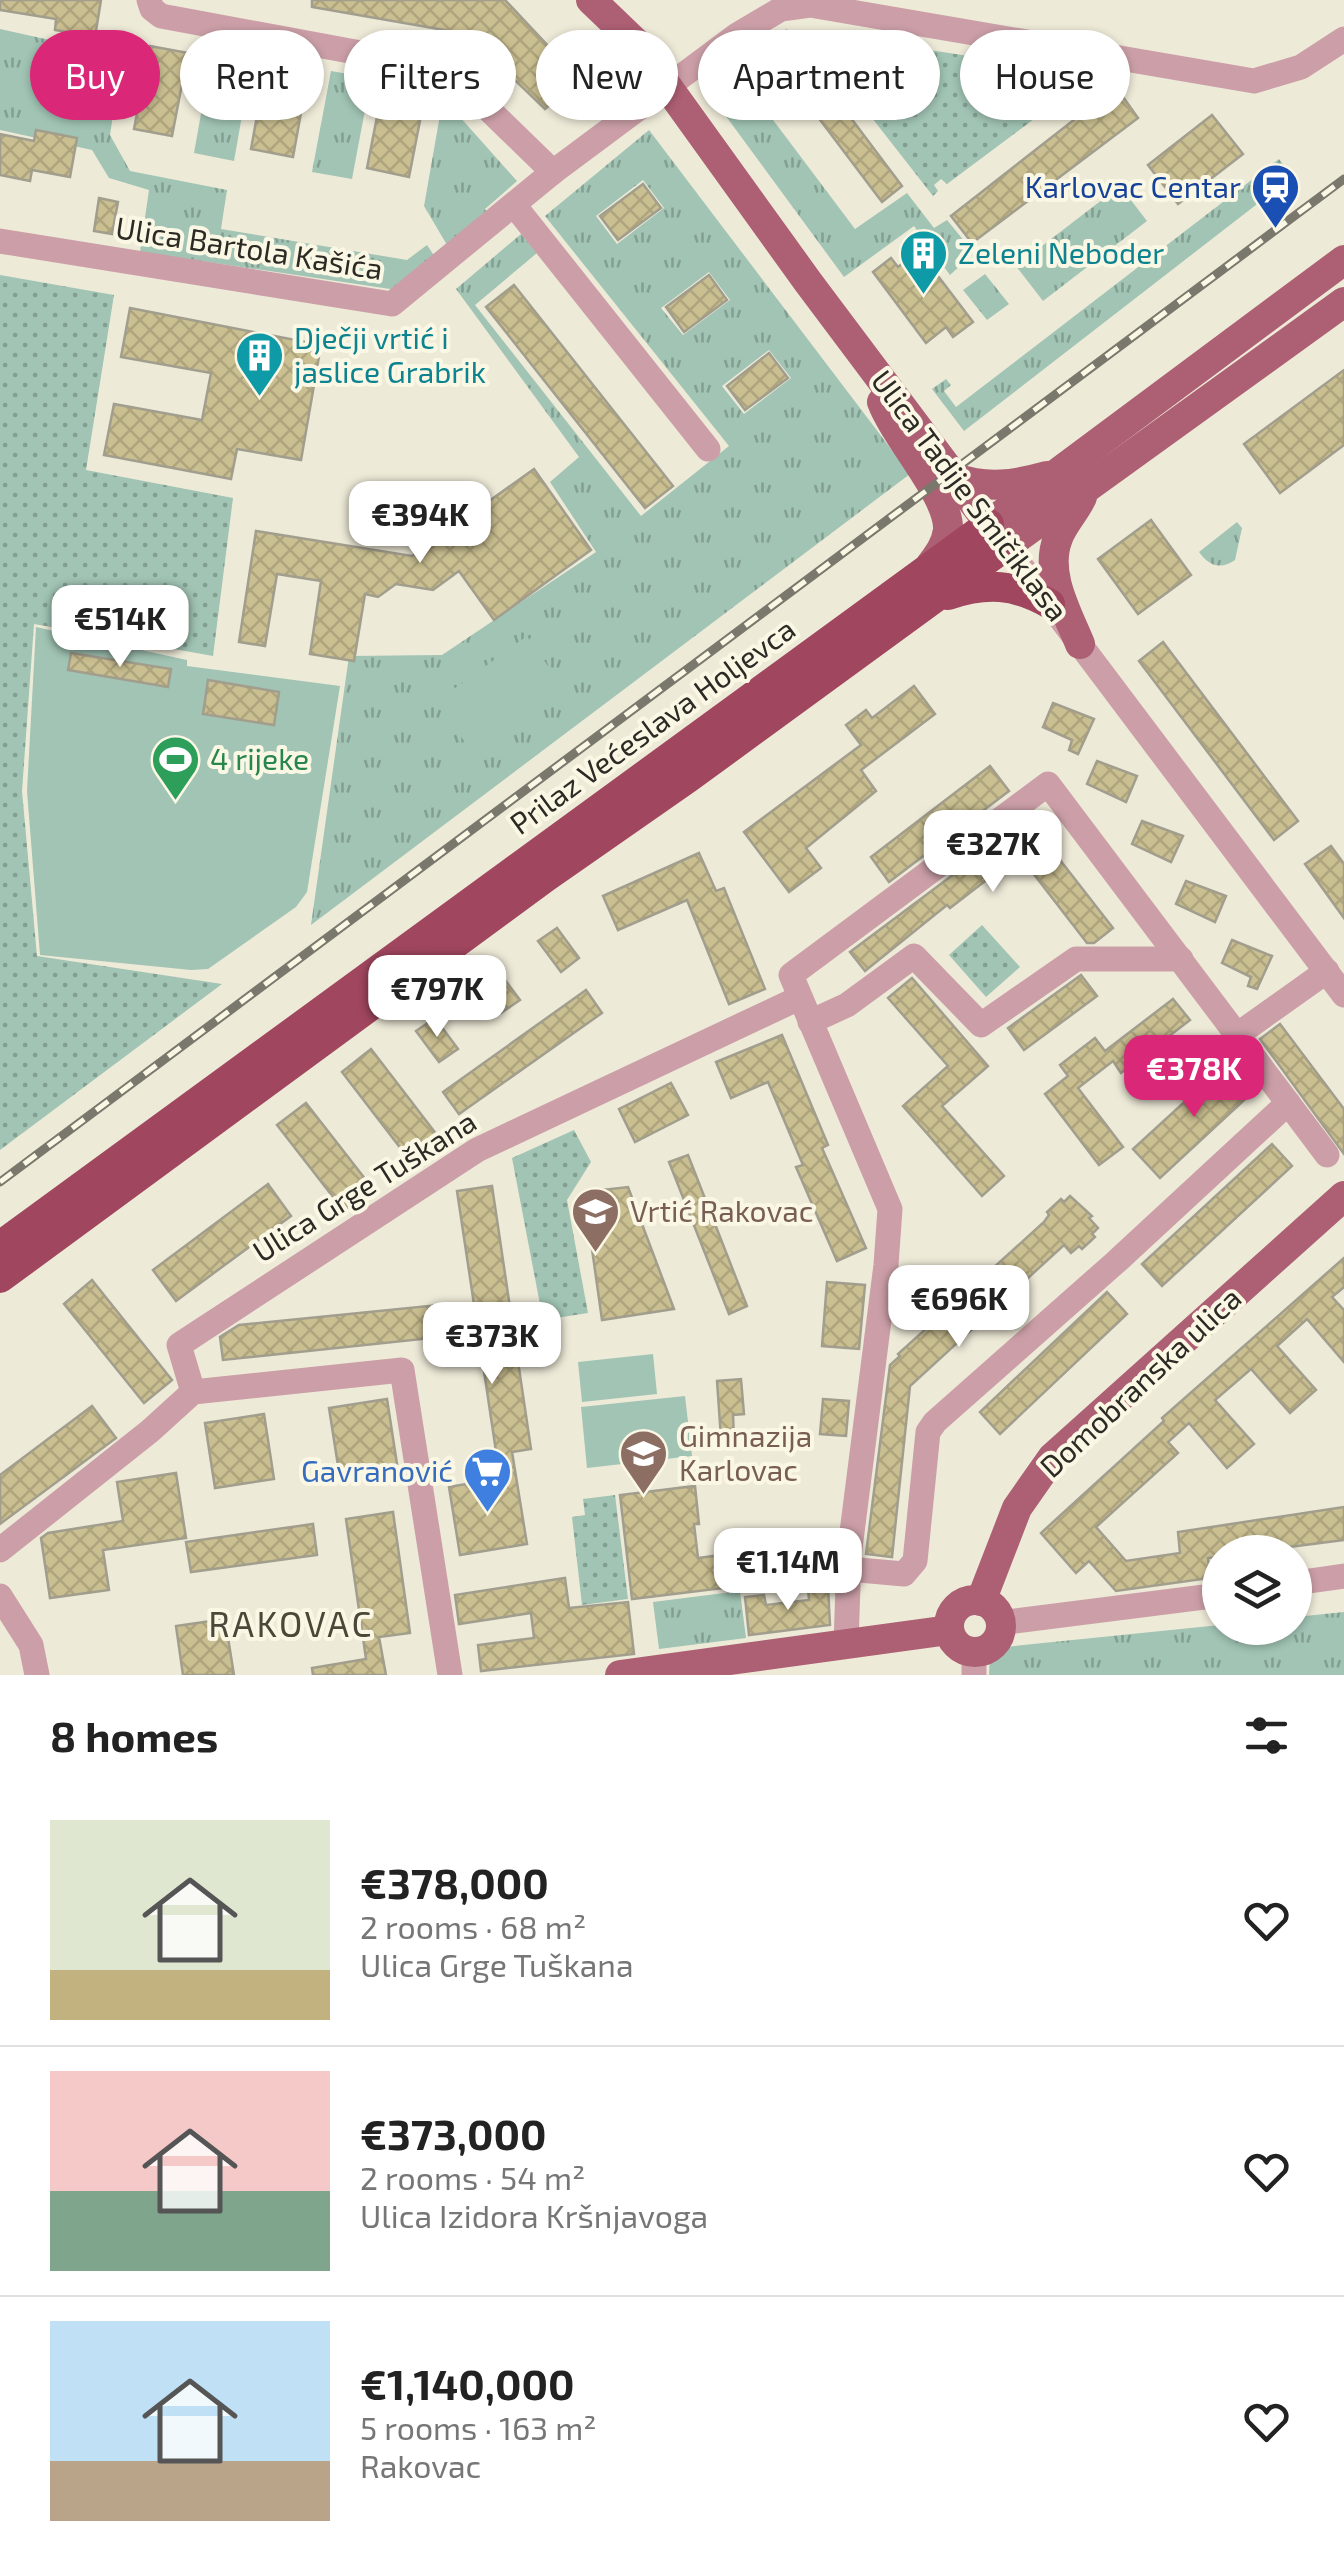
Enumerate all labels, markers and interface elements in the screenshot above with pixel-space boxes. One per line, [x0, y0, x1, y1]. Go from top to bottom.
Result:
chip: Buy [30, 30, 160, 120]
chip: Rent [180, 30, 324, 120]
chip: Filters [344, 30, 516, 120]
chip: New [536, 30, 678, 120]
chip: Apartment [698, 30, 940, 120]
chip: House [960, 30, 1130, 120]
station icon: Karlovac Centar [1250, 162, 1302, 230]
place label: Karlovac Centar [1025, 168, 1241, 204]
street label: Ulica Bartola Kašića [113, 208, 385, 286]
building icon: Zeleni Neboder [897, 228, 949, 296]
place label: Zeleni Neboder [958, 234, 1164, 270]
place label: Dječji vrtić i jaslice Grabrik [294, 319, 486, 389]
building icon: Dječji vrtić i jaslice Grabrik [233, 330, 285, 398]
street label: Ulica Tadije Smičiklasa [865, 362, 1077, 627]
pin: €394K [350, 481, 490, 566]
text: €394K [371, 494, 469, 532]
pin: €514K [50, 585, 190, 670]
text: €514K [74, 598, 166, 636]
street label: Prilaz Većeslava Holjevca [502, 610, 801, 841]
sports icon: 4 rijeke [149, 734, 201, 802]
place label: 4 rijeke [210, 740, 309, 776]
pin: €327K [923, 810, 1063, 895]
text: €327K [946, 823, 1040, 861]
pin: €797K [367, 955, 507, 1040]
text: €797K [390, 968, 484, 1006]
pin: €378K [1124, 1035, 1264, 1120]
text: €378K [1146, 1048, 1242, 1086]
street label: Ulica Grge Tuškana [246, 1102, 482, 1269]
school or university icon: Vrtić Rakovac [569, 1186, 621, 1254]
place label: Vrtić Rakovac [630, 1192, 813, 1228]
pin: €696K [889, 1265, 1029, 1350]
text: €696K [910, 1278, 1008, 1316]
street label: Domobranska ulica [1032, 1279, 1248, 1484]
pin: €373K [422, 1302, 562, 1387]
text: €373K [445, 1315, 539, 1353]
place label: Gimnazija Karlovac [679, 1417, 812, 1487]
school or university icon: Gimnazija Karlovac [618, 1428, 670, 1496]
supermarket icon: Gavranović [462, 1446, 514, 1514]
place label: Gavranović [301, 1452, 453, 1488]
pin: €1.14M [707, 1528, 869, 1613]
map controls [1202, 1535, 1312, 1645]
button: layers [1202, 1535, 1312, 1645]
text: €1.14M [736, 1541, 840, 1579]
district label: RAKOVAC [208, 1602, 374, 1644]
icon: filters [1239, 1708, 1294, 1763]
text: 8 homes [50, 1710, 218, 1760]
text: €378,000 [360, 1857, 549, 1907]
icon: home [130, 1860, 250, 1980]
icon: heart [1239, 1893, 1294, 1948]
text: 2 rooms · 68 m² [360, 1907, 586, 1945]
text: Ulica Grge Tuškana [360, 1945, 633, 1983]
text: €373,000 [360, 2108, 546, 2158]
icon: home [130, 2111, 250, 2231]
icon: heart [1239, 2144, 1294, 2199]
text: 2 rooms · 54 m² [360, 2158, 585, 2196]
text: Ulica Izidora Kršnjavoga [360, 2196, 708, 2234]
text: €1,140,000 [360, 2358, 575, 2408]
icon: home [130, 2361, 250, 2481]
icon: heart [1239, 2394, 1294, 2449]
text: 5 rooms · 163 m² [360, 2408, 596, 2446]
text: Rakovac [360, 2446, 481, 2484]

